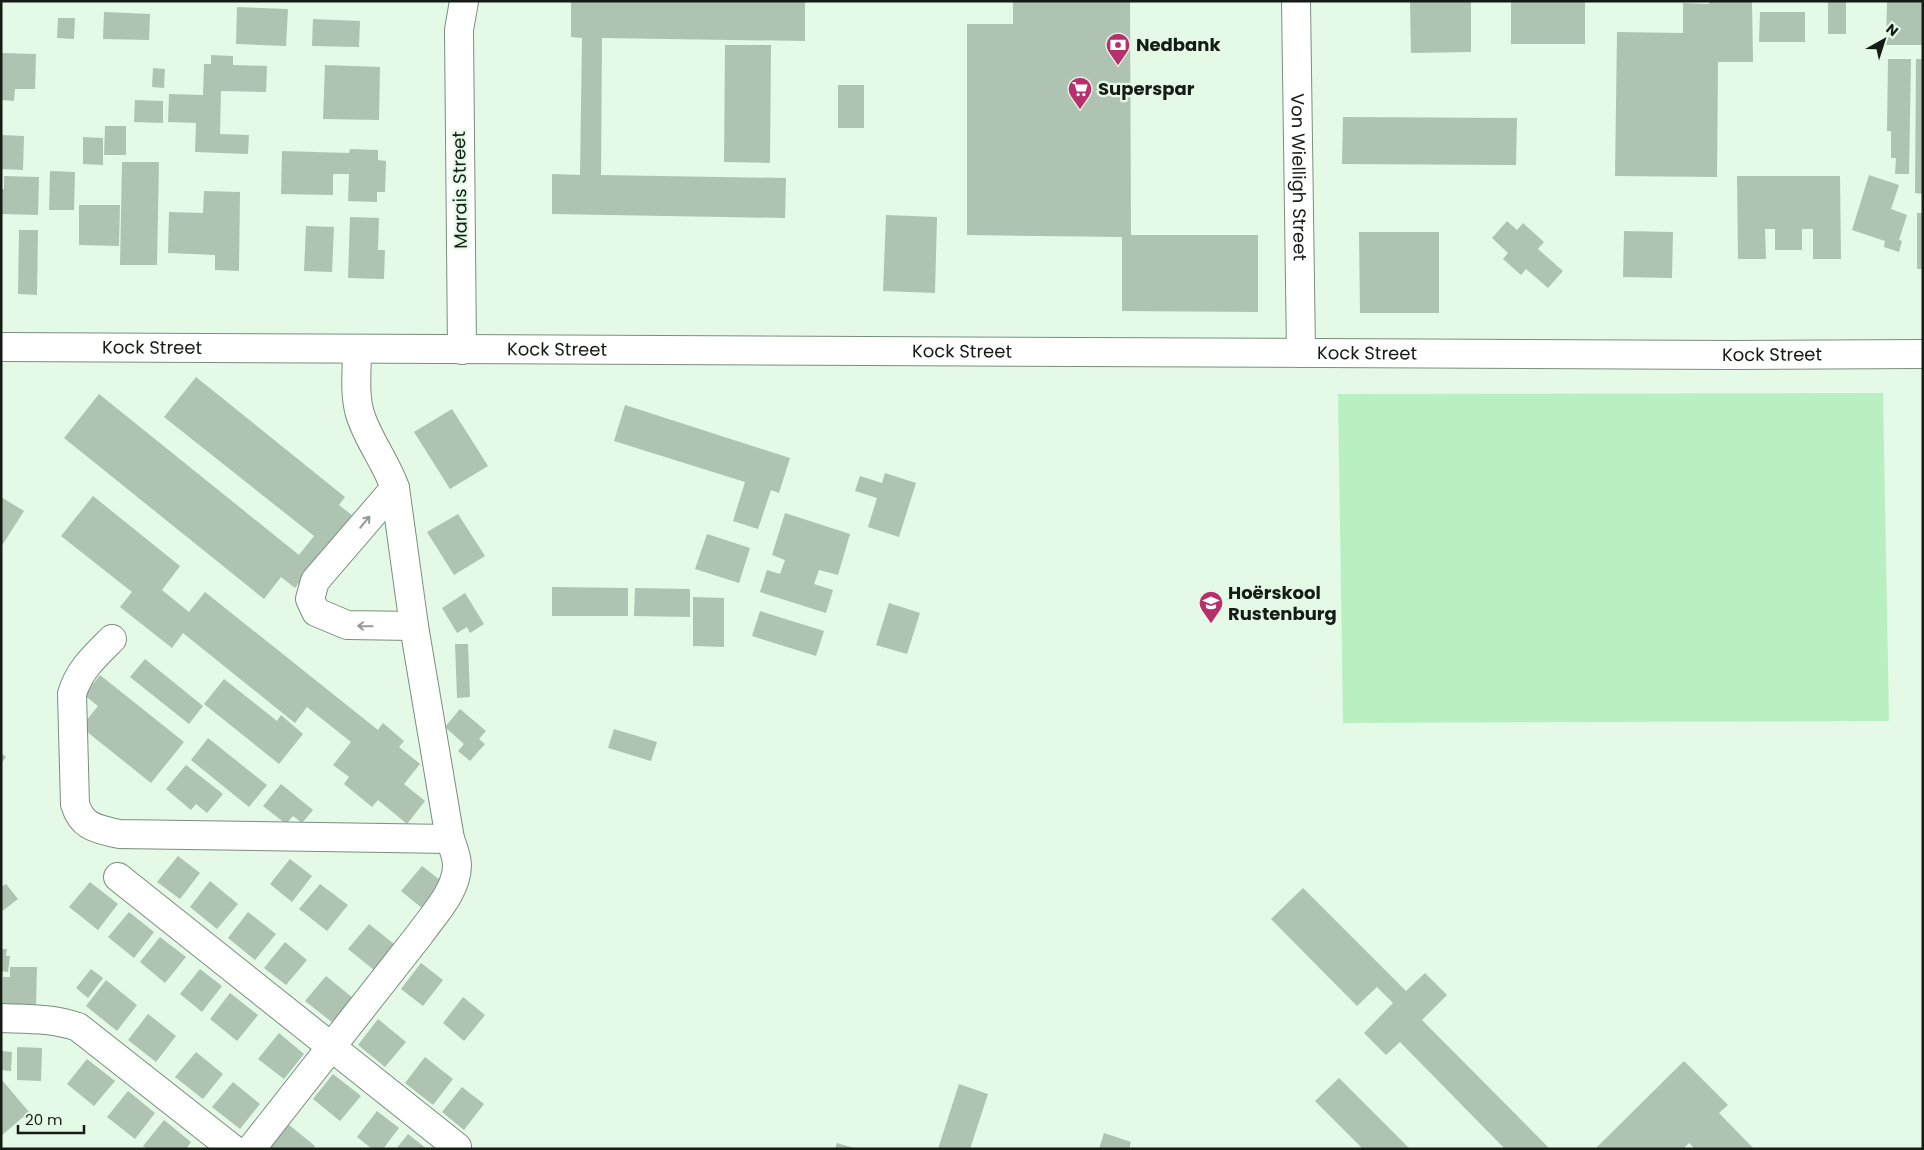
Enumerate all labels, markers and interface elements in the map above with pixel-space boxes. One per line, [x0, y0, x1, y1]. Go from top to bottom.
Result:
north arrow [1859, 15, 1909, 65]
text: N [1882, 19, 1903, 41]
bank icon: Nedbank [1105, 32, 1131, 66]
place label: Nedbank [1136, 32, 1221, 57]
supermarket icon: Superspar [1067, 76, 1093, 110]
place label: Superspar [1098, 76, 1195, 101]
street label: Von Wielligh Street [1285, 93, 1313, 261]
street label: Marais Street [446, 131, 473, 249]
street label: Kock Street [102, 334, 202, 360]
street label: Kock Street [507, 336, 607, 362]
street label: Kock Street [912, 338, 1012, 364]
street label: Kock Street [1317, 340, 1417, 366]
street label: Kock Street [1722, 342, 1822, 367]
one-way arrow [360, 516, 371, 529]
place label: Hoërskool Rustenburg [1228, 580, 1337, 626]
school or university icon: Hoërskool Rustenburg [1198, 590, 1224, 624]
one-way arrow [358, 621, 374, 631]
scale bar [18, 1102, 84, 1134]
text: 20 m [25, 1109, 63, 1130]

